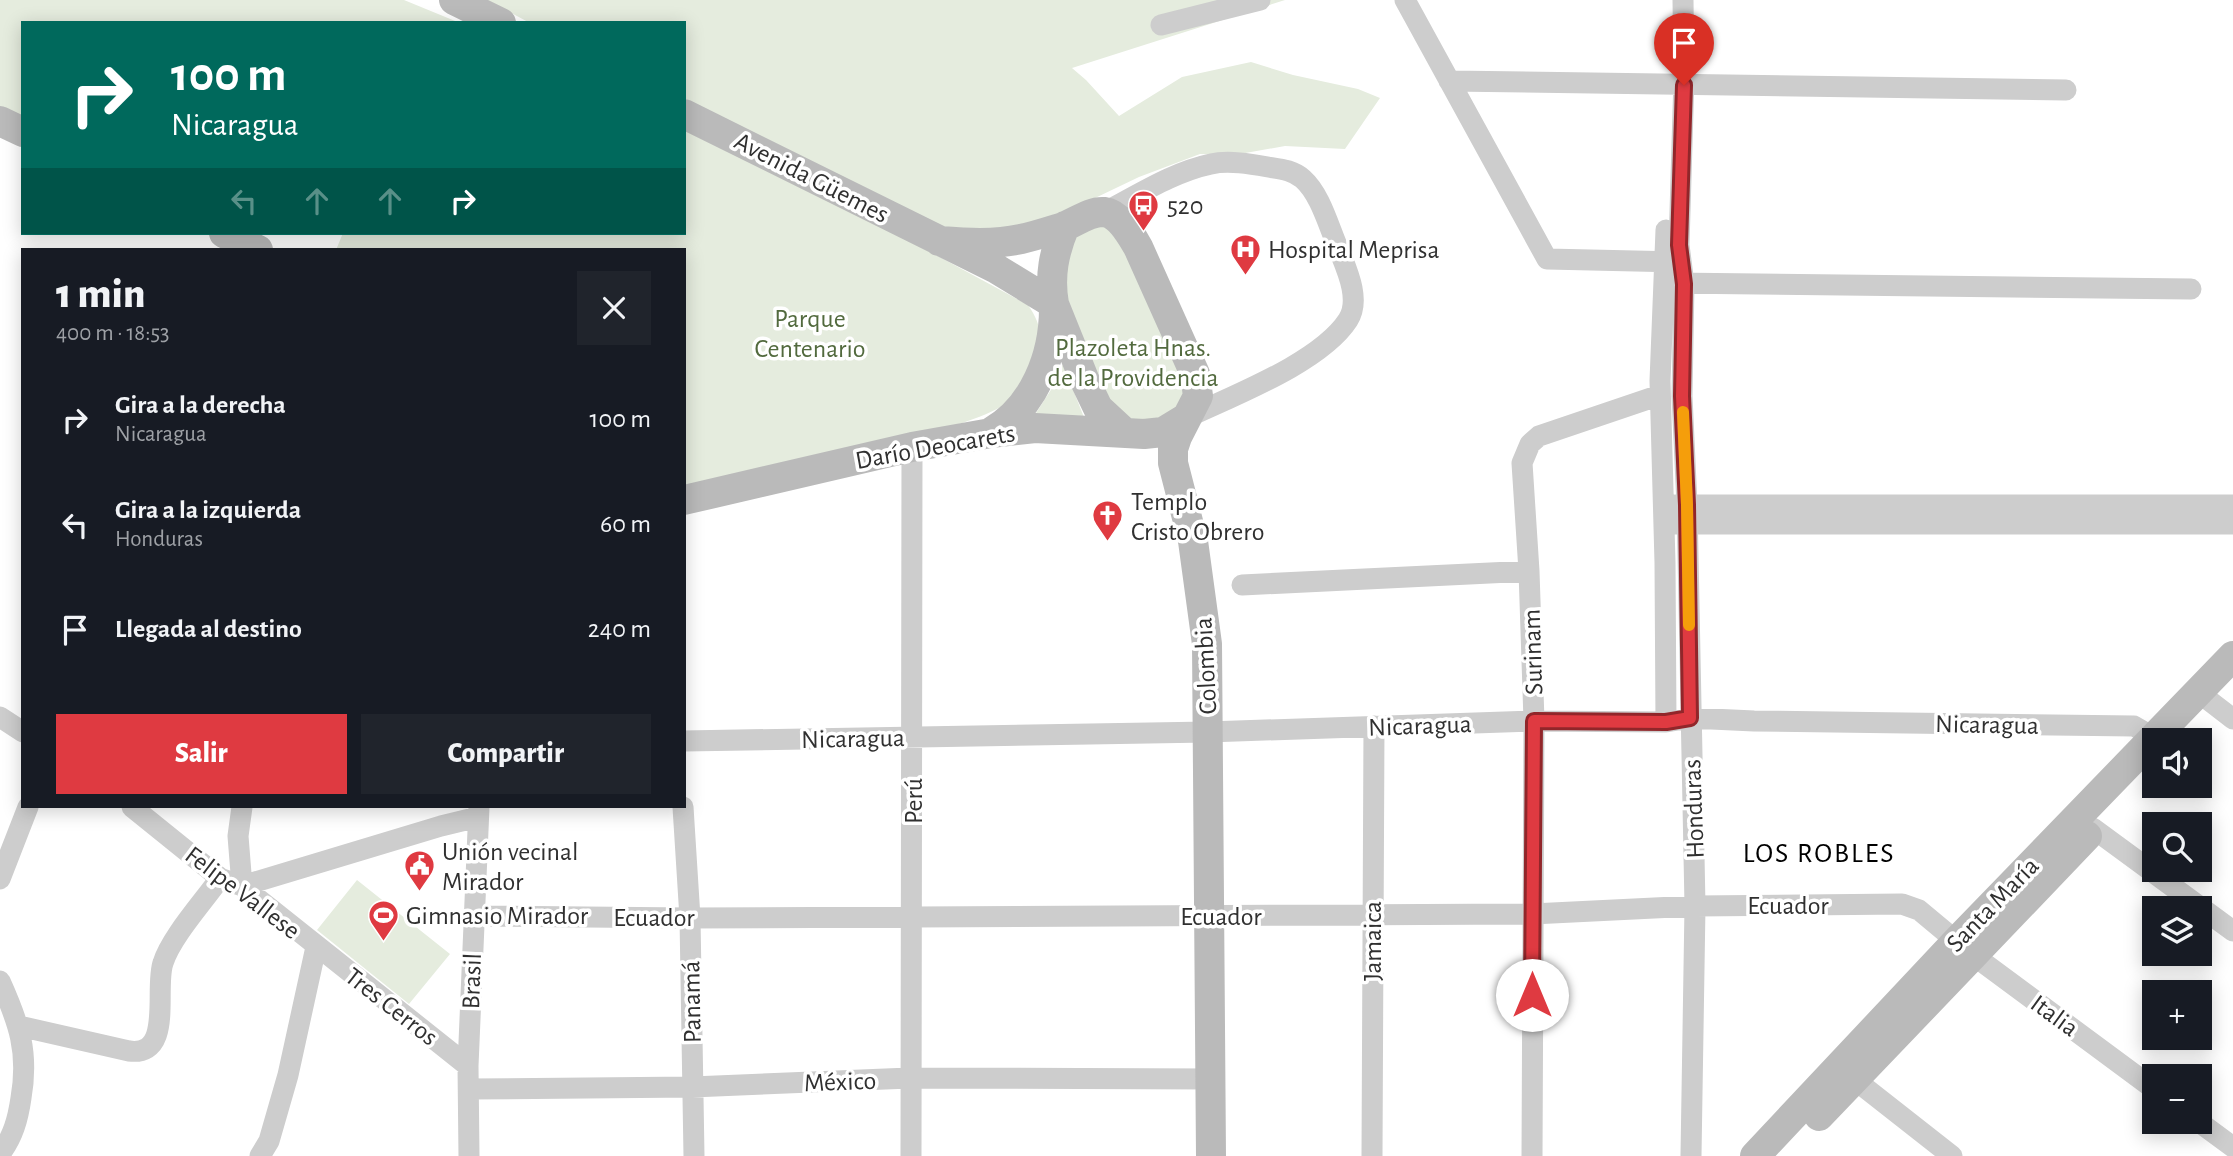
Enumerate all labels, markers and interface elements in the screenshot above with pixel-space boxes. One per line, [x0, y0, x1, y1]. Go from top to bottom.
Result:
pin [1654, 13, 1714, 85]
icon: arrive [1665, 24, 1703, 62]
icon: right [56, 49, 147, 140]
text: 100 m [171, 51, 287, 100]
text: Nicaragua [171, 109, 299, 141]
street label: Avenida Güemes [730, 128, 893, 228]
icon: left [225, 182, 263, 220]
icon: ahead [298, 182, 336, 220]
icon: ahead [371, 182, 409, 220]
icon: right [444, 182, 482, 220]
bus stop icon: 520 [1127, 188, 1161, 232]
place label: 520 [1167, 193, 1203, 219]
hospital icon: Hospital Meprisa [1228, 232, 1262, 276]
place label: Hospital Meprisa [1268, 237, 1439, 263]
button: close [577, 271, 651, 345]
text: 1 min [56, 273, 145, 315]
park label: Parque Centenario [755, 306, 865, 362]
text: 400 m · 18:53 [56, 322, 170, 345]
park label: Plazoleta Hnas. de la Providencia [1048, 335, 1218, 391]
text: Gira a la derecha [115, 392, 286, 418]
icon: right [56, 401, 94, 439]
text: 100 m [590, 406, 651, 432]
street label: Darío Deocarets [853, 420, 1017, 474]
text: Nicaragua [115, 423, 207, 446]
place label: Templo Cristo Obrero [1131, 489, 1264, 545]
text: Gira a la izquierda [115, 497, 301, 523]
church icon: Templo Cristo Obrero [1091, 499, 1125, 543]
icon: left [56, 506, 94, 544]
text: 60 m [600, 511, 651, 537]
text: Honduras [115, 528, 203, 551]
street label: Surinam [1519, 609, 1547, 695]
icon: arrive [56, 611, 94, 649]
text: Llegada al destino [115, 616, 302, 642]
text: 240 m [588, 616, 651, 642]
street label: Colombia [1190, 617, 1222, 715]
street label: Nicaragua [1368, 711, 1472, 741]
street label: Nicaragua [1935, 711, 2039, 739]
button: Salir [56, 714, 347, 794]
button: Compartir [361, 714, 651, 794]
street label: Nicaragua [801, 725, 905, 753]
map controls [2142, 728, 2212, 1134]
button: sound [2142, 728, 2212, 798]
street label: Honduras [1679, 759, 1709, 859]
street label: Perú [901, 778, 927, 824]
button: search [2142, 812, 2212, 882]
place label: Unión vecinal Mirador [442, 839, 578, 895]
district label: LOS ROBLES [1743, 840, 1895, 868]
street label: Felipe Vallese [180, 841, 305, 944]
public building icon: Unión vecinal Mirador [402, 849, 436, 893]
street label: Santa María [1942, 852, 2044, 957]
street label: Ecuador [1747, 893, 1829, 919]
button: layers [2142, 896, 2212, 966]
sports icon: Gimnasio Mirador [366, 898, 400, 942]
street label: Jamaica [1360, 901, 1386, 981]
place label: Gimnasio Mirador [406, 903, 589, 929]
street label: Ecuador [1180, 904, 1262, 930]
street label: Ecuador [613, 905, 695, 931]
street label: Brasil [458, 953, 486, 1010]
position arrow [1495, 958, 1569, 1032]
street label: Panamá [678, 960, 706, 1043]
street label: Tres Cerros [340, 963, 443, 1051]
button: + [2142, 980, 2212, 1050]
street label: Italia [2026, 990, 2083, 1042]
button: − [2142, 1064, 2212, 1134]
street label: México [803, 1068, 877, 1096]

